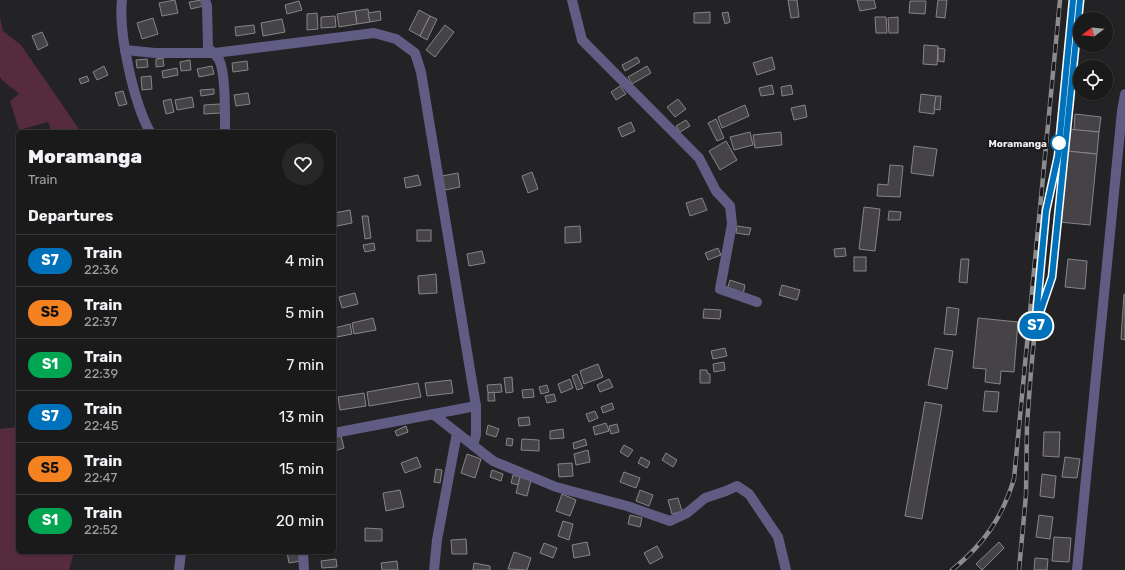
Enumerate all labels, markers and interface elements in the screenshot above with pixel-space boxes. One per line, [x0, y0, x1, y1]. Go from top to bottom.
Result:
north arrow [1073, 12, 1113, 52]
map controls [1073, 12, 1113, 100]
button: locate [1073, 60, 1113, 100]
marker: Moramanga [1050, 134, 1068, 152]
place label: Moramanga [989, 138, 1047, 150]
button: heart [282, 143, 324, 185]
text: Moramanga [28, 145, 142, 168]
text: Train [28, 172, 58, 187]
text: Departures [28, 207, 113, 225]
text: Train [84, 244, 122, 262]
text: S7 [41, 252, 59, 269]
text: 4 min [285, 252, 324, 270]
text: 22:36 [84, 262, 118, 277]
text: Train [84, 296, 122, 314]
text: S5 [41, 304, 59, 321]
text: 5 min [285, 304, 324, 322]
line badge: S7 [1018, 313, 1054, 339]
text: 22:37 [84, 314, 117, 329]
text: S7 [1027, 317, 1045, 334]
text: Train [84, 348, 122, 366]
text: S1 [42, 356, 58, 373]
text: 7 min [287, 356, 324, 374]
text: 22:39 [84, 366, 118, 381]
text: Train [84, 400, 122, 418]
text: S7 [41, 408, 59, 425]
text: 13 min [279, 408, 324, 426]
text: 22:45 [84, 418, 118, 433]
text: Train [84, 452, 122, 470]
text: S5 [41, 460, 59, 477]
text: 15 min [279, 460, 324, 478]
text: 22:47 [84, 470, 117, 485]
text: Train [84, 504, 122, 522]
text: S1 [42, 512, 58, 529]
text: 20 min [276, 512, 324, 530]
text: 22:52 [84, 522, 118, 537]

